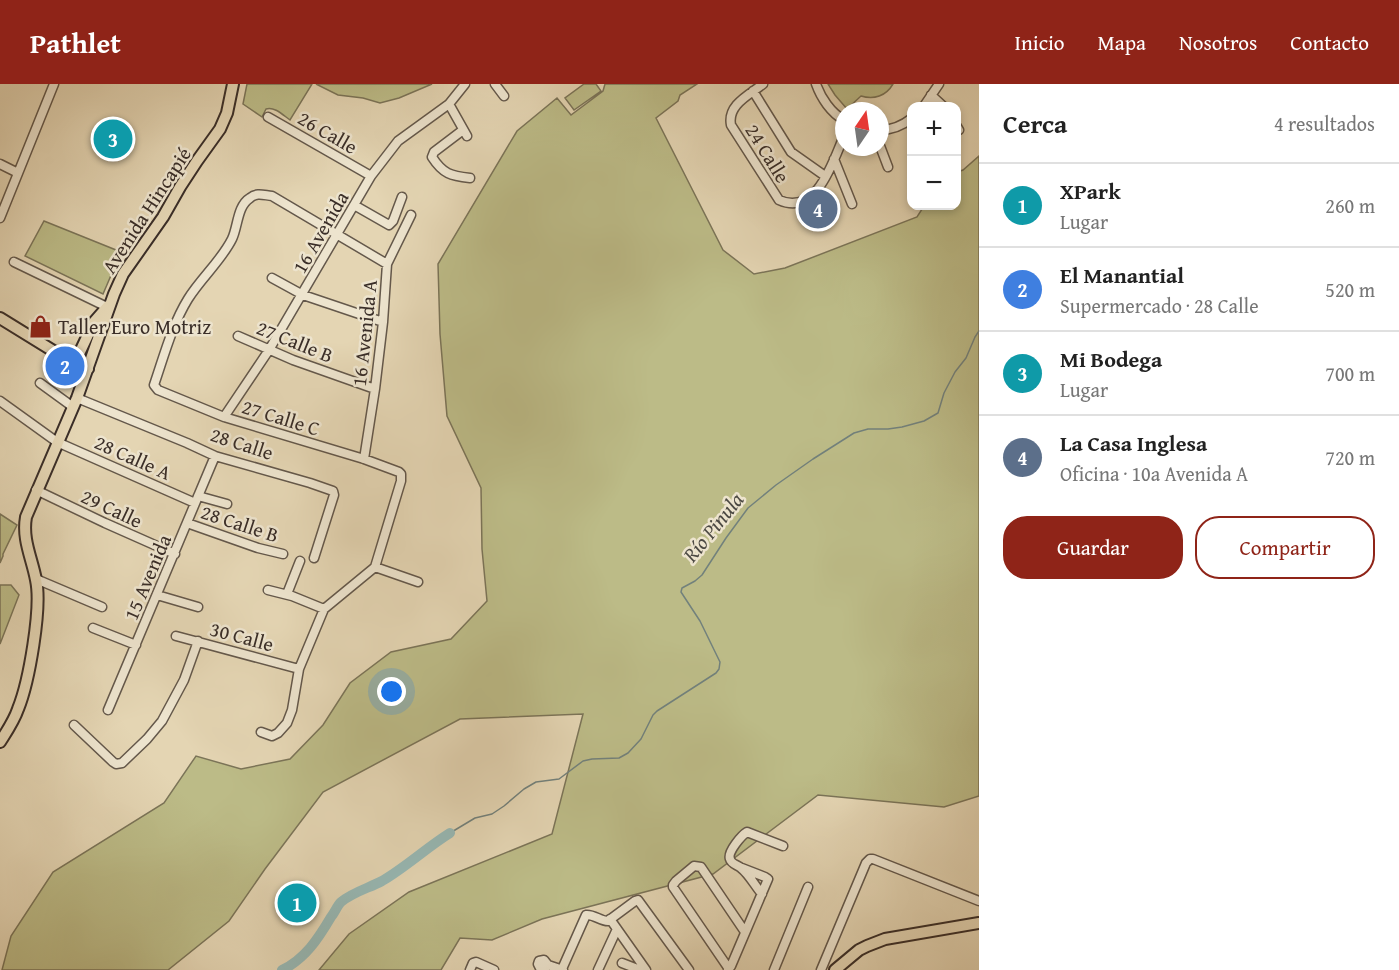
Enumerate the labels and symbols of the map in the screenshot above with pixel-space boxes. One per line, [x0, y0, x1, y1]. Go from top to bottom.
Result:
north arrow [835, 102, 889, 156]
street label: 26 Calle [293, 103, 363, 161]
pin: 3 [94, 116, 132, 162]
street label: 24 Calle [739, 118, 797, 188]
street label: Avenida Hincapié [94, 141, 198, 279]
street label: 16 Avenida [285, 185, 355, 279]
pin: 4 [798, 186, 838, 232]
street label: 16 Avenida A [344, 278, 384, 388]
place label: Taller Euro Motriz [58, 312, 211, 341]
shop icon: Taller Euro Motriz [27, 313, 53, 339]
street label: 27 Calle B [252, 313, 338, 369]
pin: 2 [46, 344, 84, 388]
street label: 27 Calle C [239, 391, 324, 443]
street label: 28 Calle [207, 419, 277, 467]
street label: 28 Calle A [90, 427, 176, 487]
street label: 29 Calle [77, 481, 147, 535]
water label: Río Pinula [675, 485, 751, 569]
street label: 28 Calle B [197, 497, 283, 549]
street label: 15 Avenida [116, 529, 178, 624]
street label: 30 Calle [207, 614, 277, 658]
your location [377, 677, 406, 706]
pin: 1 [278, 880, 316, 926]

